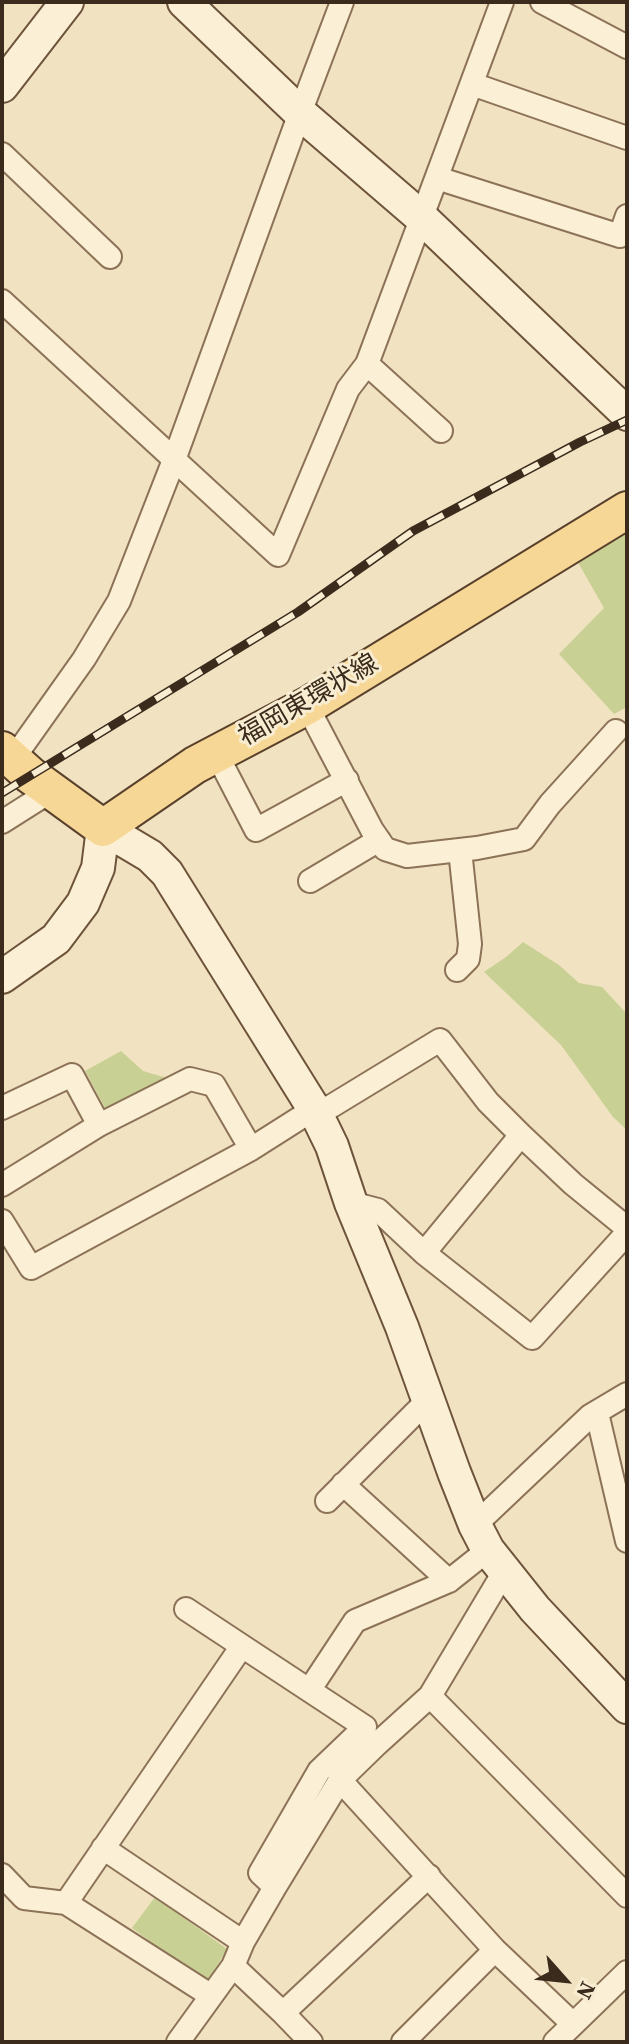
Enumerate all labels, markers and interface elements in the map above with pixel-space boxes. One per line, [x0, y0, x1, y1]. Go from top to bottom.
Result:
street label: 福岡東環状線 [234, 648, 384, 754]
north arrow [525, 1940, 605, 2020]
text: N [569, 1977, 603, 2005]

